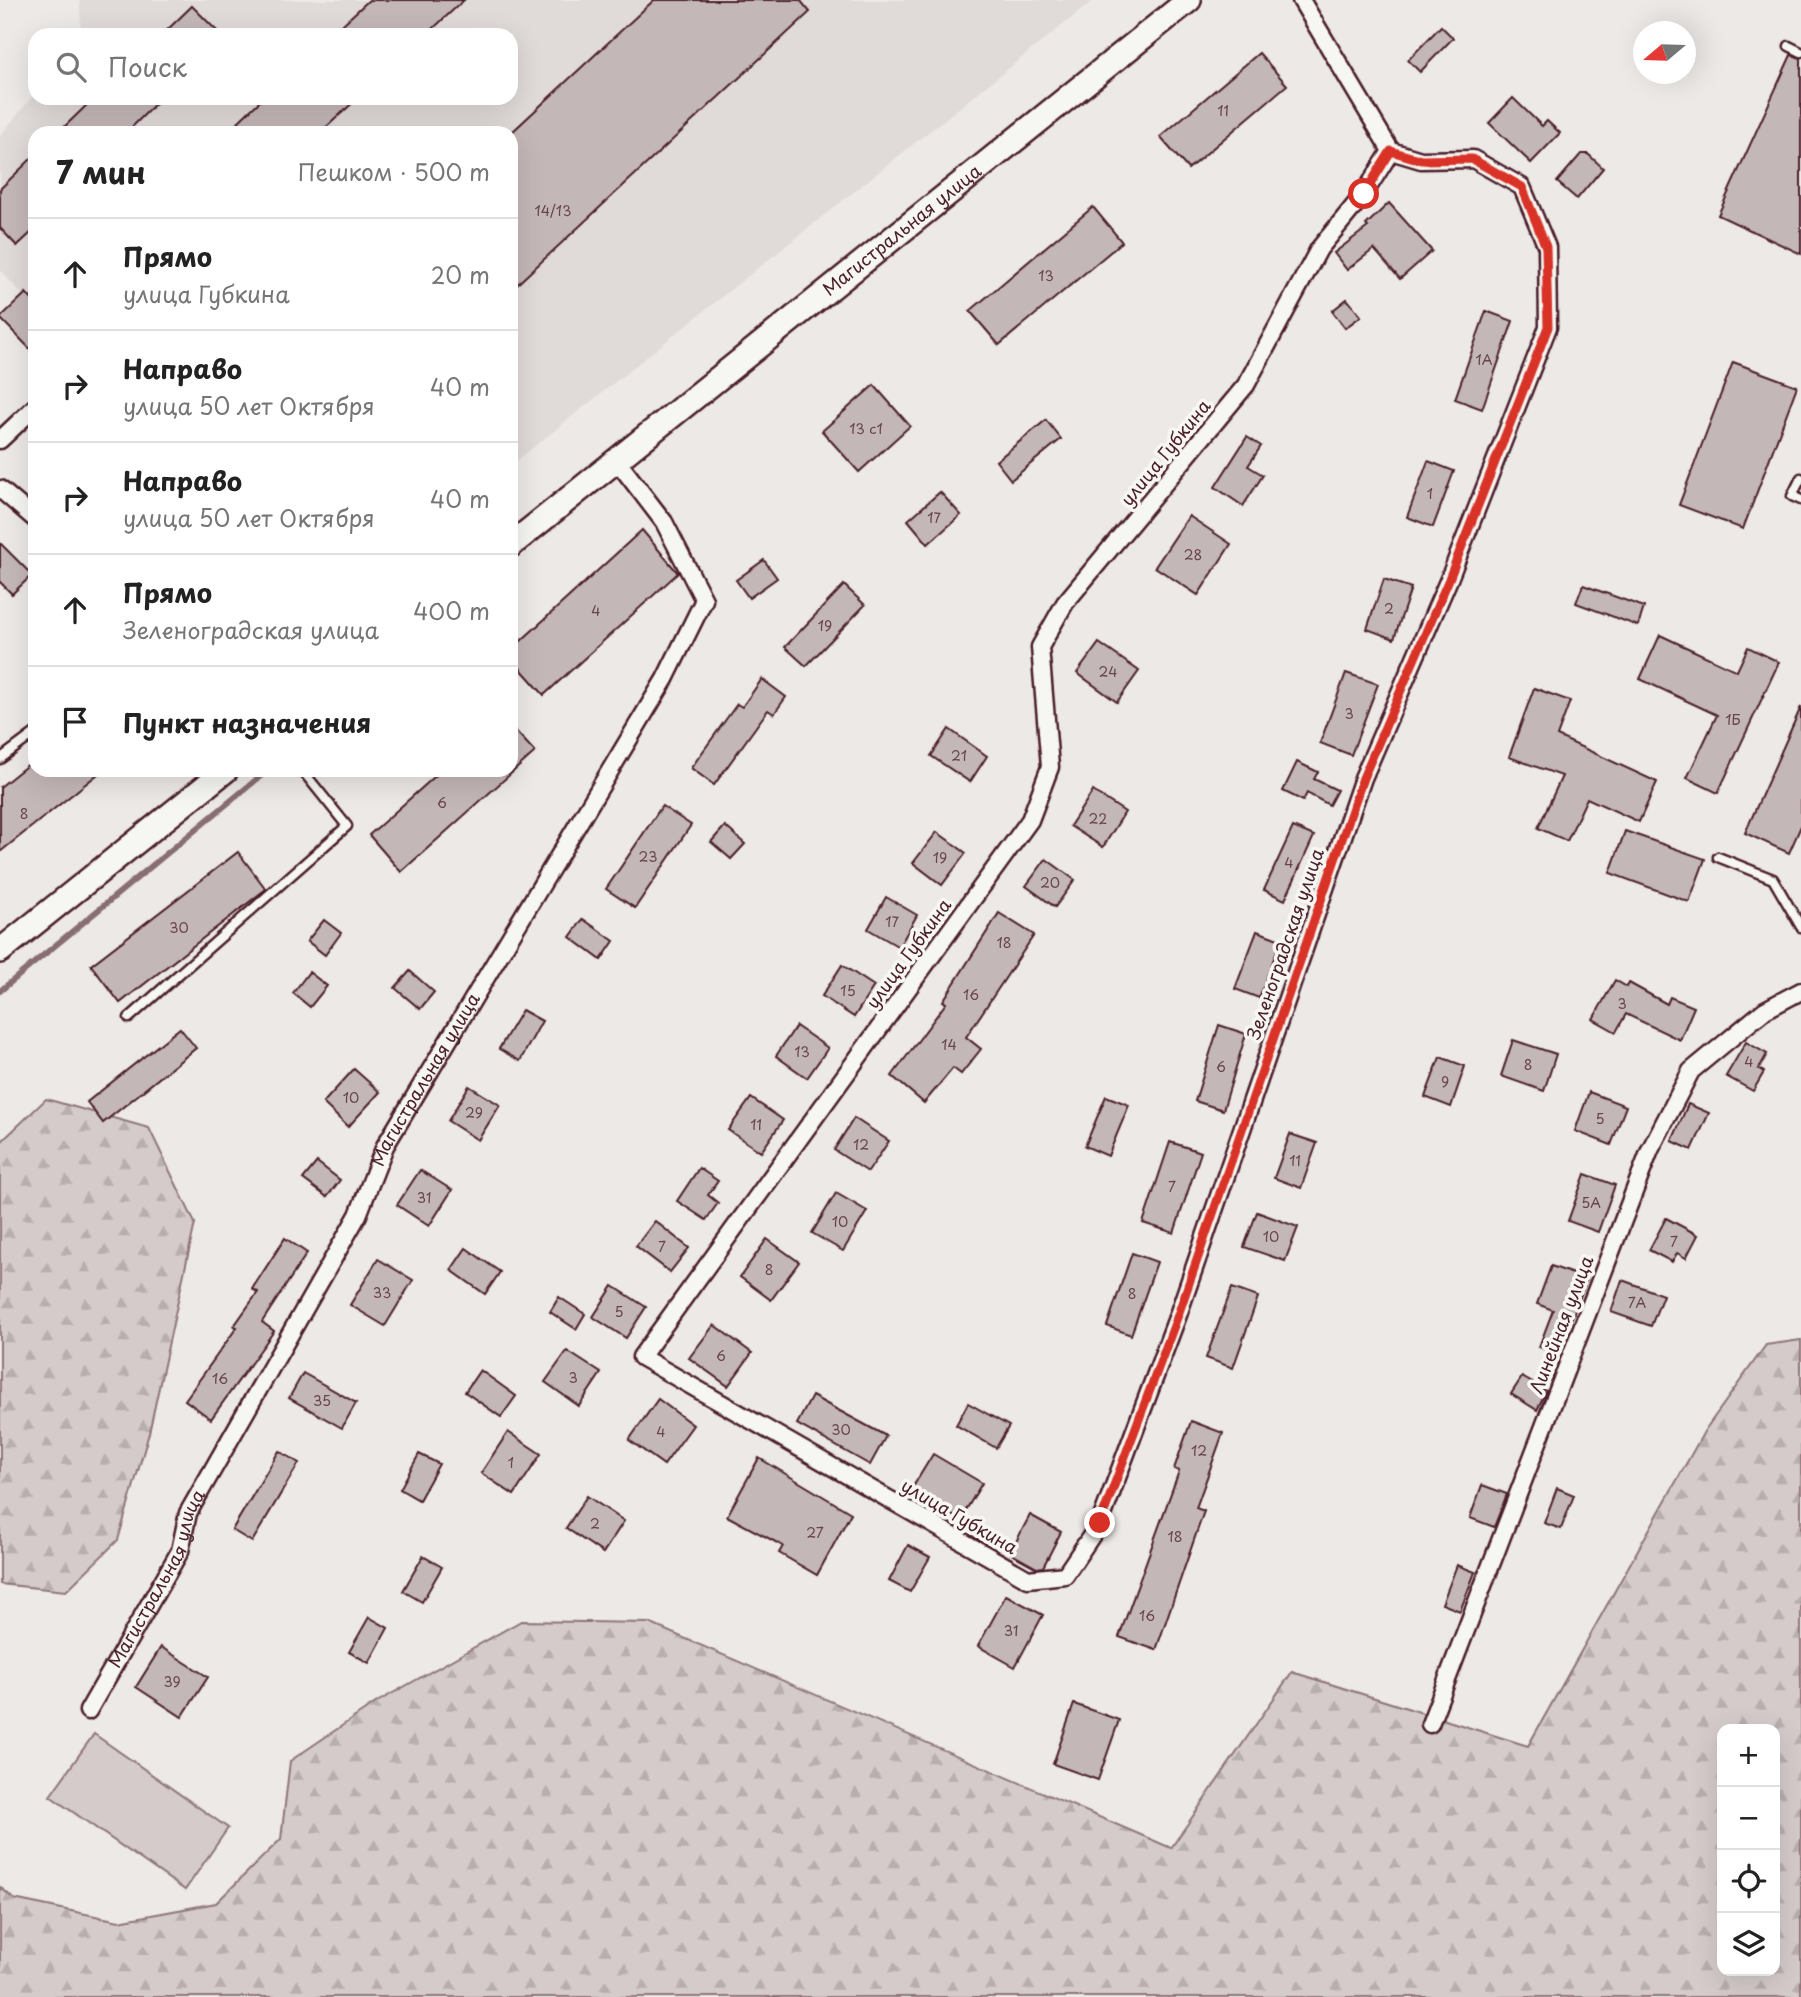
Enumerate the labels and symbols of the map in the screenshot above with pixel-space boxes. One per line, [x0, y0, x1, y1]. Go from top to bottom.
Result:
north arrow [1633, 21, 1696, 84]
house number: 11 [1217, 100, 1229, 121]
street label: Магистральная улица [816, 157, 987, 302]
route start [1348, 178, 1379, 209]
house number: 14/13 [535, 200, 571, 221]
house number: 13 [1038, 265, 1054, 286]
house number: 1А [1475, 349, 1493, 370]
street label: улица Губкина [1113, 392, 1217, 511]
house number: 13 с1 [849, 418, 883, 439]
house number: 1 [1427, 483, 1433, 504]
house number: 17 [927, 507, 941, 528]
house number: 28 [1184, 544, 1202, 565]
house number: 2 [1384, 598, 1394, 619]
house number: 4 [591, 600, 601, 621]
house number: 19 [818, 615, 832, 636]
house number: 24 [1099, 661, 1117, 682]
house number: 3 [1344, 703, 1354, 724]
house number: 1Б [1725, 709, 1741, 730]
house number: 21 [951, 745, 967, 766]
house number: 6 [437, 792, 447, 813]
house number: 8 [20, 803, 28, 824]
house number: 22 [1089, 808, 1107, 829]
street label: Зеленоградская улица [1239, 844, 1330, 1043]
house number: 23 [639, 846, 657, 867]
house number: 19 [933, 847, 947, 868]
house number: 4 [1284, 852, 1294, 873]
house number: 20 [1040, 872, 1060, 893]
street label: улица Губкина [859, 892, 957, 1014]
house number: 17 [885, 911, 899, 932]
house number: 30 [169, 917, 189, 938]
house number: 18 [996, 932, 1012, 953]
house number: 15 [840, 980, 856, 1001]
house number: 16 [963, 984, 979, 1005]
street label: Магистральная улица [363, 987, 486, 1170]
house number: 3 [1617, 993, 1627, 1014]
house number: 14 [941, 1034, 957, 1055]
house number: 13 [794, 1041, 810, 1062]
house number: 4 [1744, 1051, 1754, 1072]
house number: 8 [1524, 1054, 1532, 1075]
house number: 6 [1216, 1056, 1226, 1077]
house number: 9 [1441, 1071, 1449, 1092]
house number: 10 [343, 1087, 359, 1108]
house number: 29 [465, 1102, 483, 1123]
house number: 5 [1595, 1108, 1605, 1129]
house number: 11 [750, 1114, 762, 1135]
house number: 12 [853, 1134, 869, 1155]
house number: 11 [1289, 1150, 1301, 1171]
house number: 7 [1168, 1176, 1176, 1197]
house number: 31 [417, 1187, 431, 1208]
house number: 5А [1581, 1192, 1601, 1213]
house number: 10 [832, 1211, 848, 1232]
house number: 10 [1263, 1226, 1279, 1247]
house number: 7 [1670, 1231, 1678, 1252]
house number: 7 [658, 1236, 666, 1257]
street label: Линейная улица [1522, 1251, 1600, 1398]
house number: 8 [765, 1259, 773, 1280]
house number: 33 [373, 1282, 391, 1303]
house number: 8 [1128, 1283, 1136, 1304]
house number: 7А [1628, 1292, 1647, 1313]
house number: 5 [614, 1301, 624, 1322]
house number: 6 [716, 1345, 726, 1366]
house number: 3 [568, 1367, 578, 1388]
house number: 16 [212, 1368, 228, 1389]
house number: 35 [313, 1390, 331, 1411]
house number: 30 [831, 1419, 851, 1440]
house number: 4 [656, 1421, 666, 1442]
house number: 12 [1191, 1440, 1207, 1461]
house number: 1 [508, 1452, 514, 1473]
street label: улица Губкина [897, 1471, 1024, 1560]
street label: Магистральная улица [101, 1483, 211, 1672]
route end [1084, 1507, 1115, 1538]
house number: 2 [590, 1513, 600, 1534]
house number: 27 [806, 1522, 824, 1543]
house number: 18 [1167, 1526, 1183, 1547]
house number: 16 [1139, 1605, 1155, 1626]
house number: 31 [1004, 1620, 1018, 1641]
house number: 39 [163, 1671, 181, 1692]

